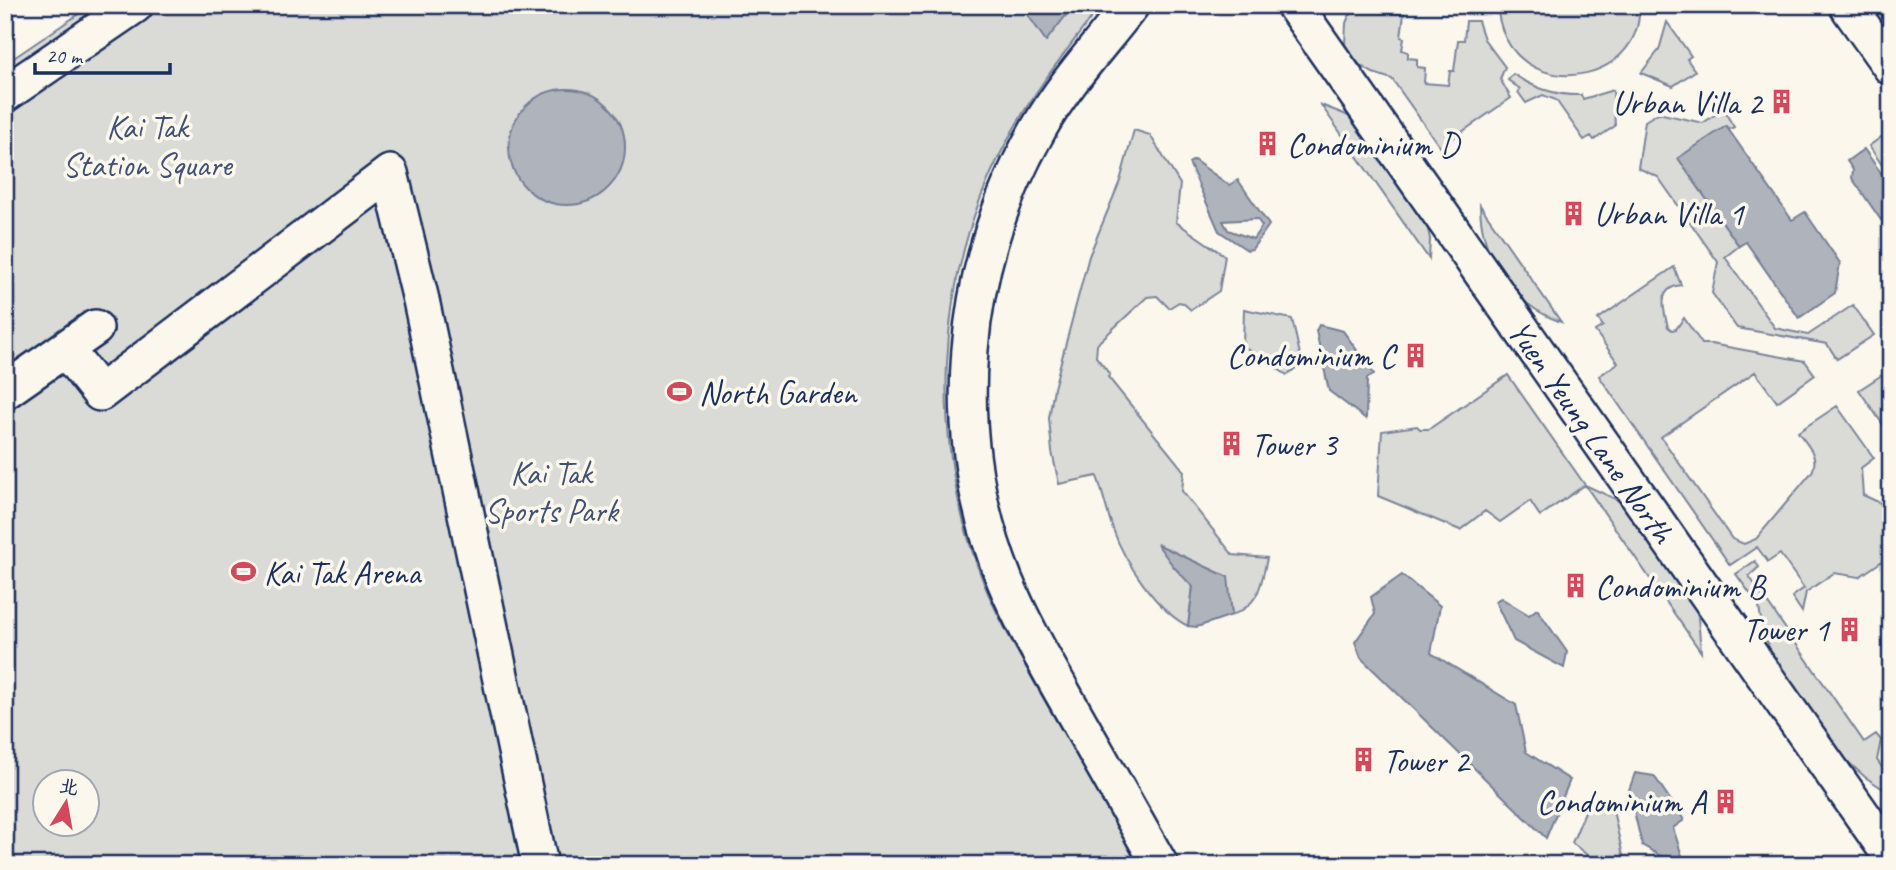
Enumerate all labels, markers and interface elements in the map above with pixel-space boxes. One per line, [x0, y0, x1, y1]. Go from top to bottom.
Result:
scale bar [35, 32, 170, 76]
text: 20 m [46, 43, 84, 69]
place label: Urban Villa 2 [1612, 82, 1765, 124]
building icon: Urban Villa 2 [1768, 88, 1796, 116]
park label: Kai Tak Station Square [62, 106, 234, 186]
place label: Condominium D [1287, 124, 1462, 166]
building icon: Condominium D [1253, 130, 1281, 158]
place label: Urban Villa 1 [1594, 193, 1746, 235]
building icon: Urban Villa 1 [1560, 199, 1588, 227]
street label: Yuen Yeung Lane North [1499, 312, 1685, 553]
place label: Condominium C [1227, 335, 1398, 377]
building icon: Condominium C [1401, 341, 1429, 369]
place label: North Garden [699, 372, 858, 414]
sports icon: North Garden [665, 378, 693, 406]
place label: Tower 3 [1251, 424, 1339, 466]
building icon: Tower 3 [1217, 430, 1245, 458]
park label: Kai Tak Sports Park [484, 452, 619, 532]
place label: Kai Tak Arena [264, 552, 422, 594]
sports icon: Kai Tak Arena [230, 558, 258, 586]
place label: Condominium B [1595, 566, 1767, 608]
building icon: Condominium B [1561, 572, 1589, 600]
place label: Tower 1 [1743, 609, 1831, 651]
building icon: Tower 1 [1835, 615, 1863, 643]
place label: Tower 2 [1383, 740, 1472, 782]
building icon: Tower 2 [1349, 746, 1377, 774]
north arrow [32, 768, 102, 838]
text: 北 [57, 774, 81, 801]
place label: Condominium A [1537, 781, 1707, 823]
building icon: Condominium A [1712, 787, 1740, 815]

